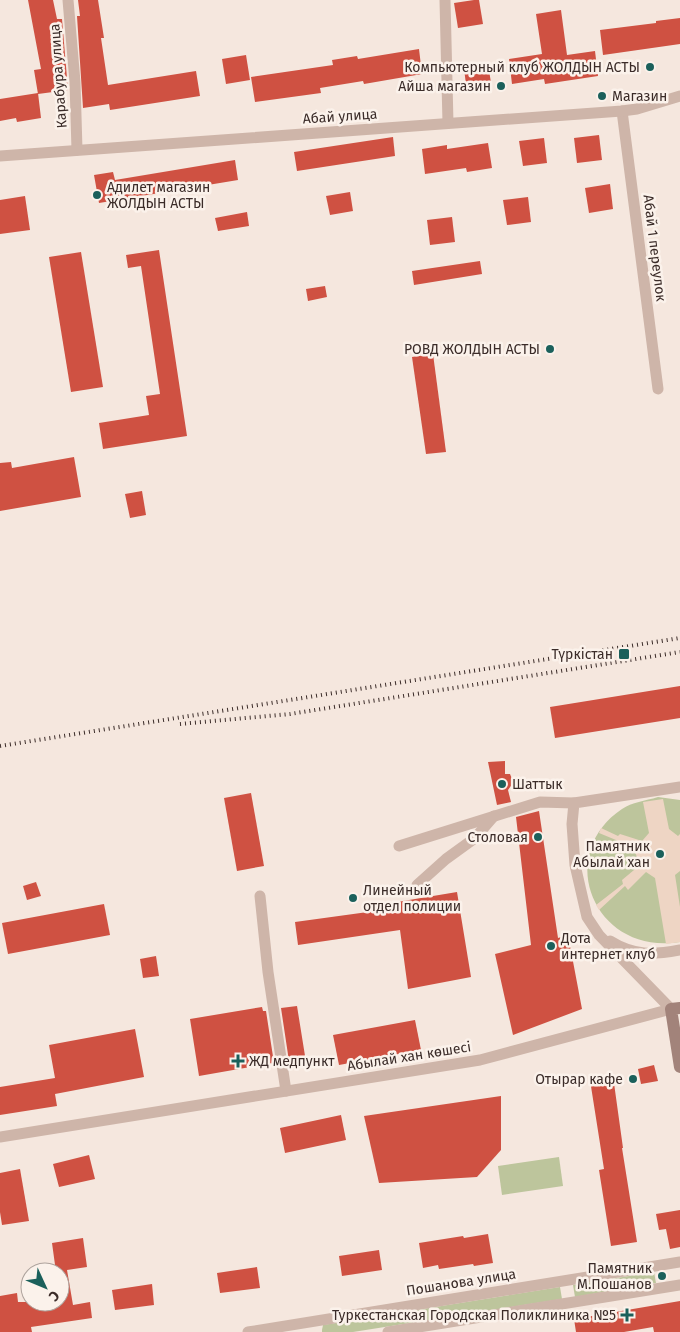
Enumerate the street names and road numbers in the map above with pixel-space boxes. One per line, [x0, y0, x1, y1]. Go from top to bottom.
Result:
street label: Карабура улица [46, 23, 71, 129]
street label: Абай улица [302, 105, 378, 128]
street label: Абай 1 переулок [640, 194, 670, 303]
street label: Абылай хан көшесі [346, 1038, 472, 1075]
street label: Пошанова улица [405, 1265, 517, 1300]

